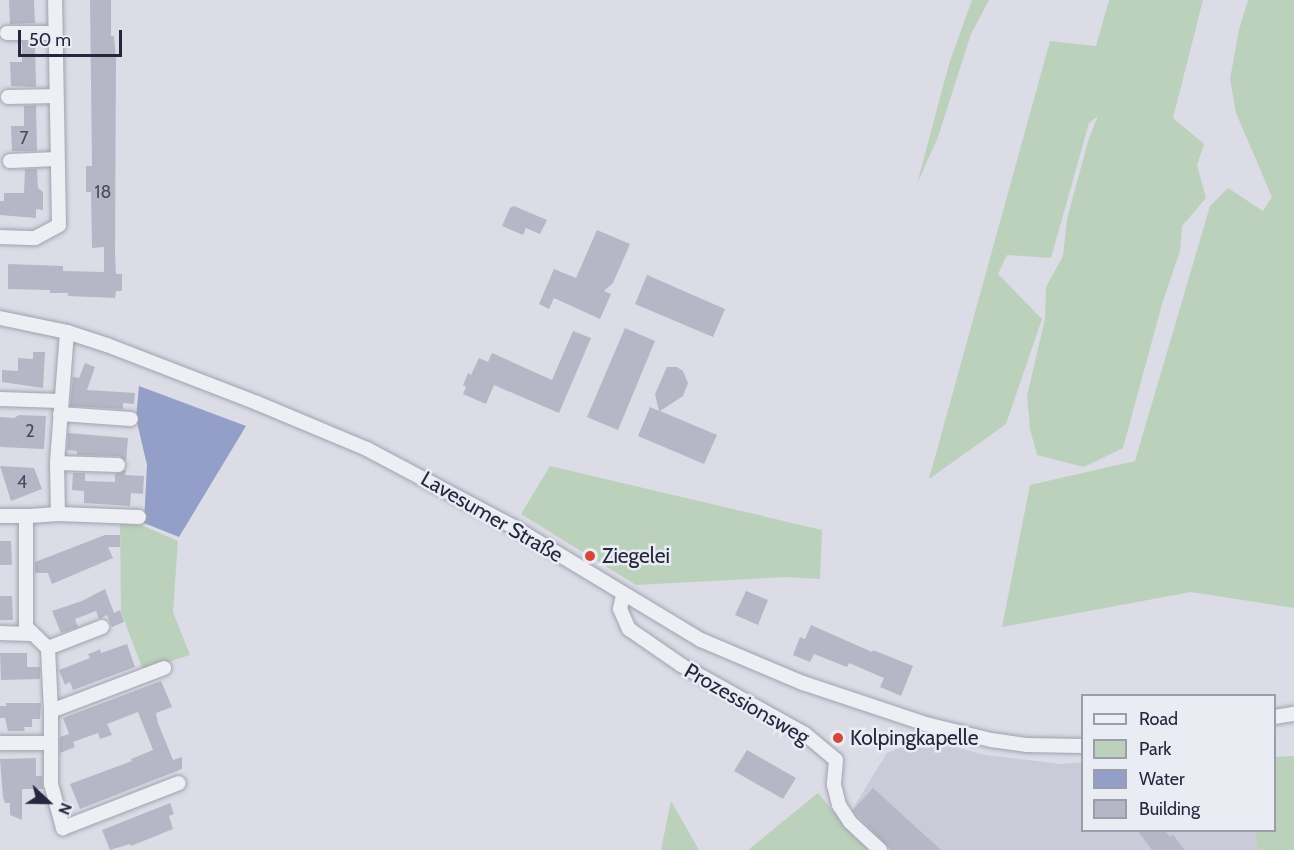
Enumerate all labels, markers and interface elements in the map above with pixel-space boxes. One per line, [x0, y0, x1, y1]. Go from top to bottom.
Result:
scale bar [21, 18, 124, 56]
text: 50 m [29, 29, 71, 51]
house number: 7 [19, 127, 29, 149]
house number: 18 [95, 181, 111, 203]
house number: 2 [25, 420, 35, 442]
street label: Lavesumer Straße [417, 466, 567, 568]
house number: 4 [17, 471, 27, 493]
place label: Ziegelei [602, 543, 670, 569]
marker: Ziegelei [583, 549, 597, 563]
street label: Prozessionsweg [680, 658, 814, 750]
legend [1081, 694, 1276, 832]
text: Road [1139, 708, 1178, 730]
place label: Kolpingkapelle [850, 725, 978, 751]
marker: Kolpingkapelle [831, 731, 845, 745]
text: Park [1139, 738, 1171, 760]
text: Water [1139, 768, 1185, 790]
north arrow [18, 772, 78, 832]
text: Building [1139, 798, 1200, 820]
text: N [54, 800, 76, 818]

